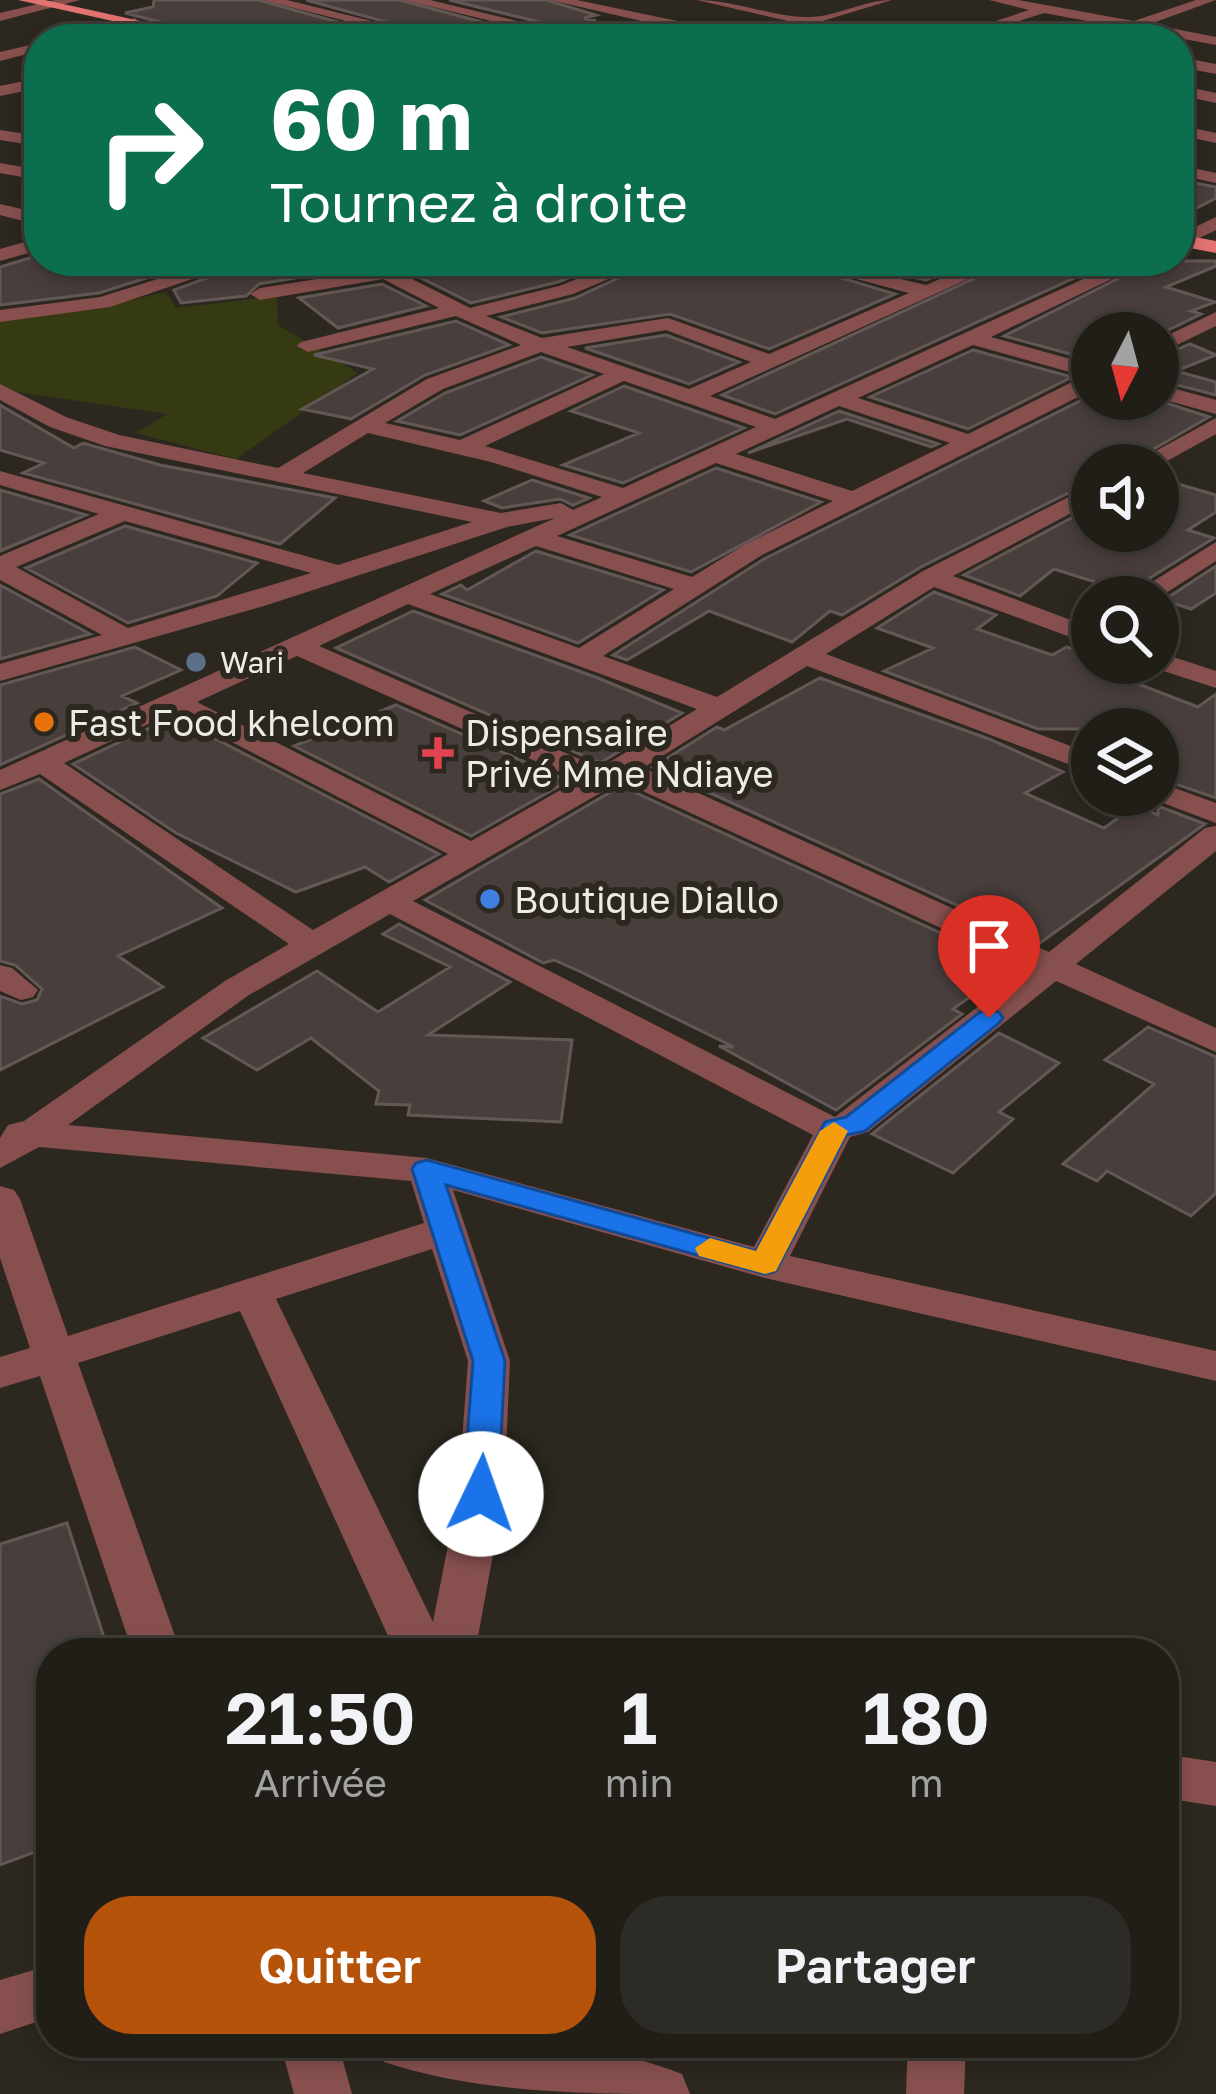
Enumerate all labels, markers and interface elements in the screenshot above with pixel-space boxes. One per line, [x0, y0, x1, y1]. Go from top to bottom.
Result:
text: 60 m [270, 68, 472, 168]
icon: right [72, 72, 228, 228]
text: Tournez à droite [270, 169, 688, 234]
north arrow [1071, 312, 1179, 420]
map controls [1071, 312, 1179, 816]
button: sound [1071, 444, 1179, 552]
button: search [1071, 576, 1179, 684]
place label: Wari [220, 644, 284, 680]
marker: Wari [183, 649, 209, 675]
place label: Fast Food khelcom [68, 701, 395, 744]
button: layers [1071, 708, 1179, 816]
marker: Fast Food khelcom [31, 709, 57, 735]
place label: Dispensaire Privé Mme Ndiaye [465, 711, 773, 795]
marker: Dispensaire Privé Mme Ndiaye [422, 737, 454, 769]
place label: Boutique Diallo [514, 878, 779, 921]
marker: Boutique Diallo [477, 886, 503, 912]
pin [938, 895, 1040, 1018]
icon: arrive [956, 913, 1022, 979]
position arrow [418, 1431, 544, 1557]
text: 21:50 [225, 1673, 416, 1760]
text: 1 [621, 1673, 657, 1760]
text: 180 [863, 1673, 990, 1760]
text: Arrivée [254, 1759, 387, 1806]
text: min [605, 1759, 674, 1806]
text: m [909, 1759, 944, 1806]
button: Quitter [84, 1896, 596, 2034]
button: Partager [620, 1896, 1131, 2034]

